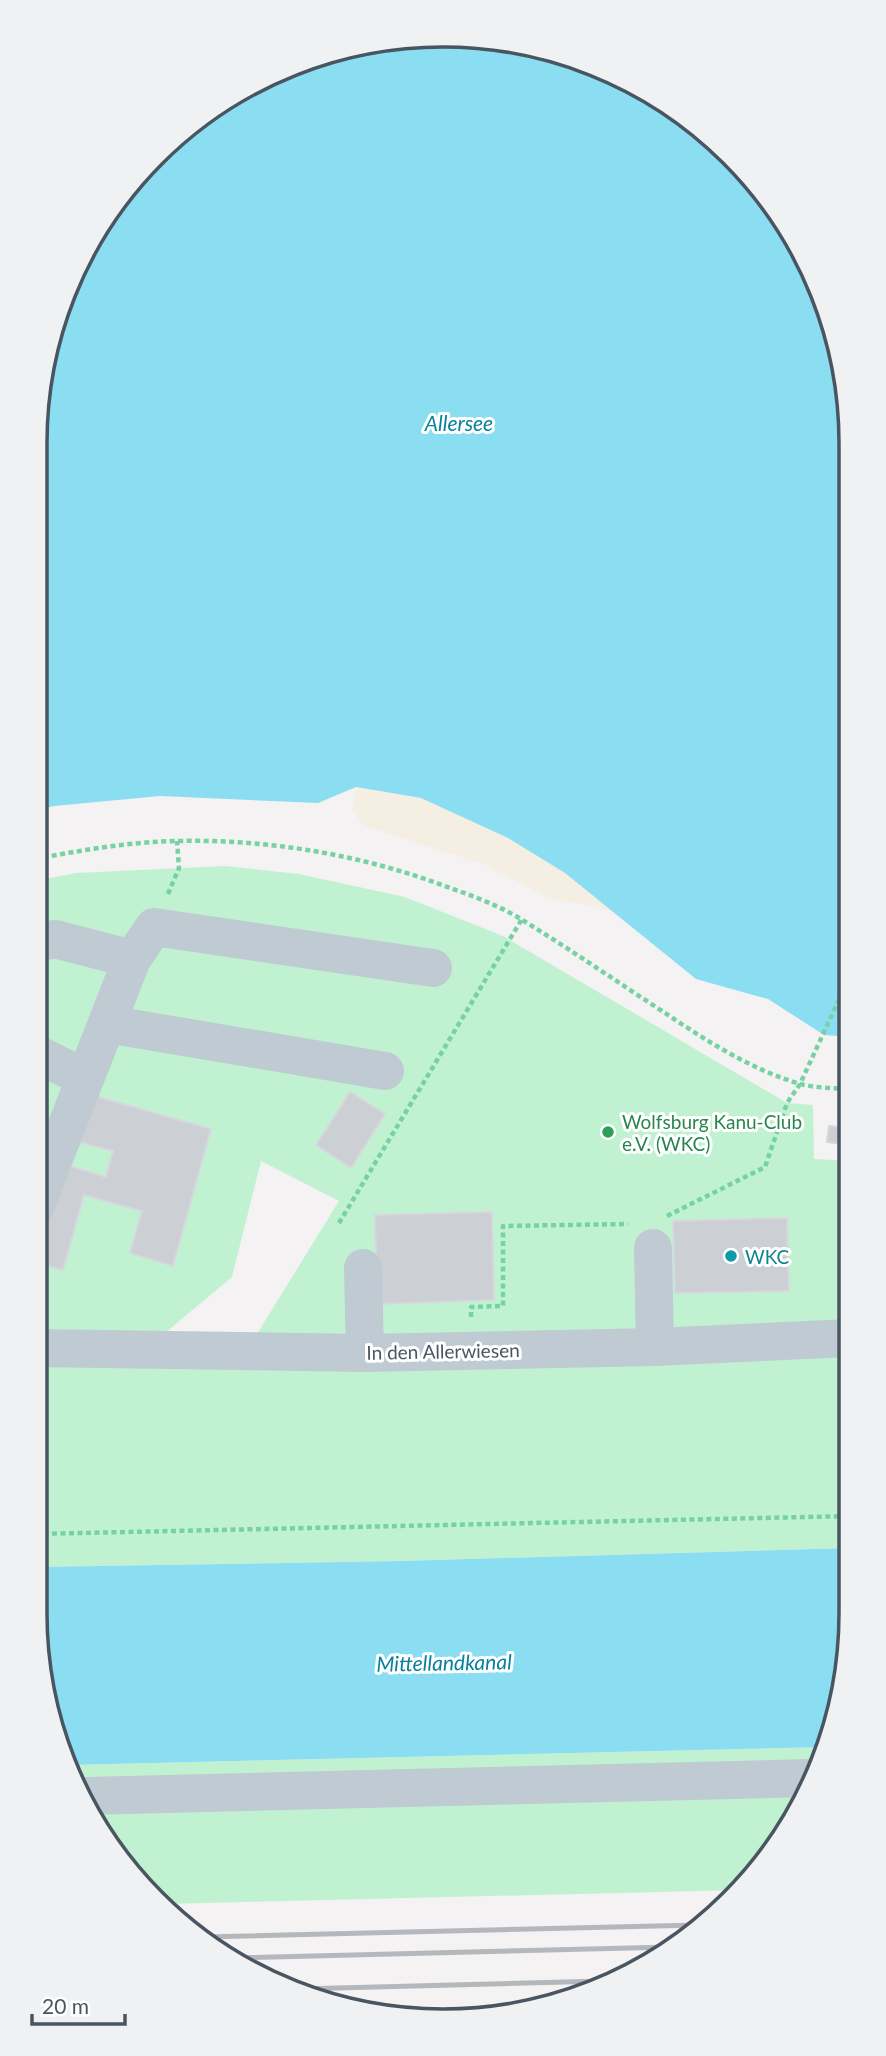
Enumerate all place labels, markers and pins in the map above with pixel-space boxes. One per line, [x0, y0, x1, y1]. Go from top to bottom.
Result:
place label: Wolfsburg Kanu-Club e.V. (WKC) [622, 1110, 802, 1155]
marker: Wolfsburg Kanu-Club e.V. (WKC) [600, 1124, 616, 1140]
place label: WKC [745, 1245, 789, 1268]
marker: WKC [723, 1248, 739, 1264]

